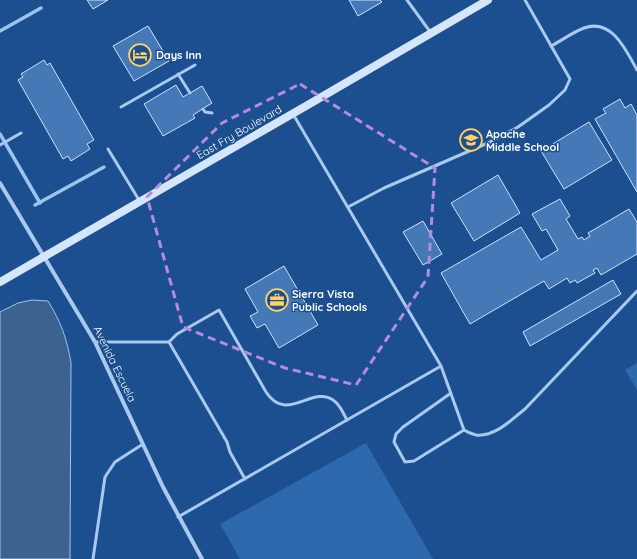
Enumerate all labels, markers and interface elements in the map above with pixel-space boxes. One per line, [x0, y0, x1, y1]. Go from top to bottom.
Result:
hotel icon: Days Inn [127, 42, 153, 68]
place label: Days Inn [156, 48, 202, 62]
street label: East Fry Boulevard [194, 102, 284, 162]
school or university icon: Apache Middle School [458, 127, 484, 153]
place label: Apache Middle School [486, 127, 559, 154]
office icon: Sierra Vista Public Schools [264, 287, 290, 313]
place label: Sierra Vista Public Schools [292, 287, 367, 314]
street label: Avenida Escuela [91, 324, 139, 404]

